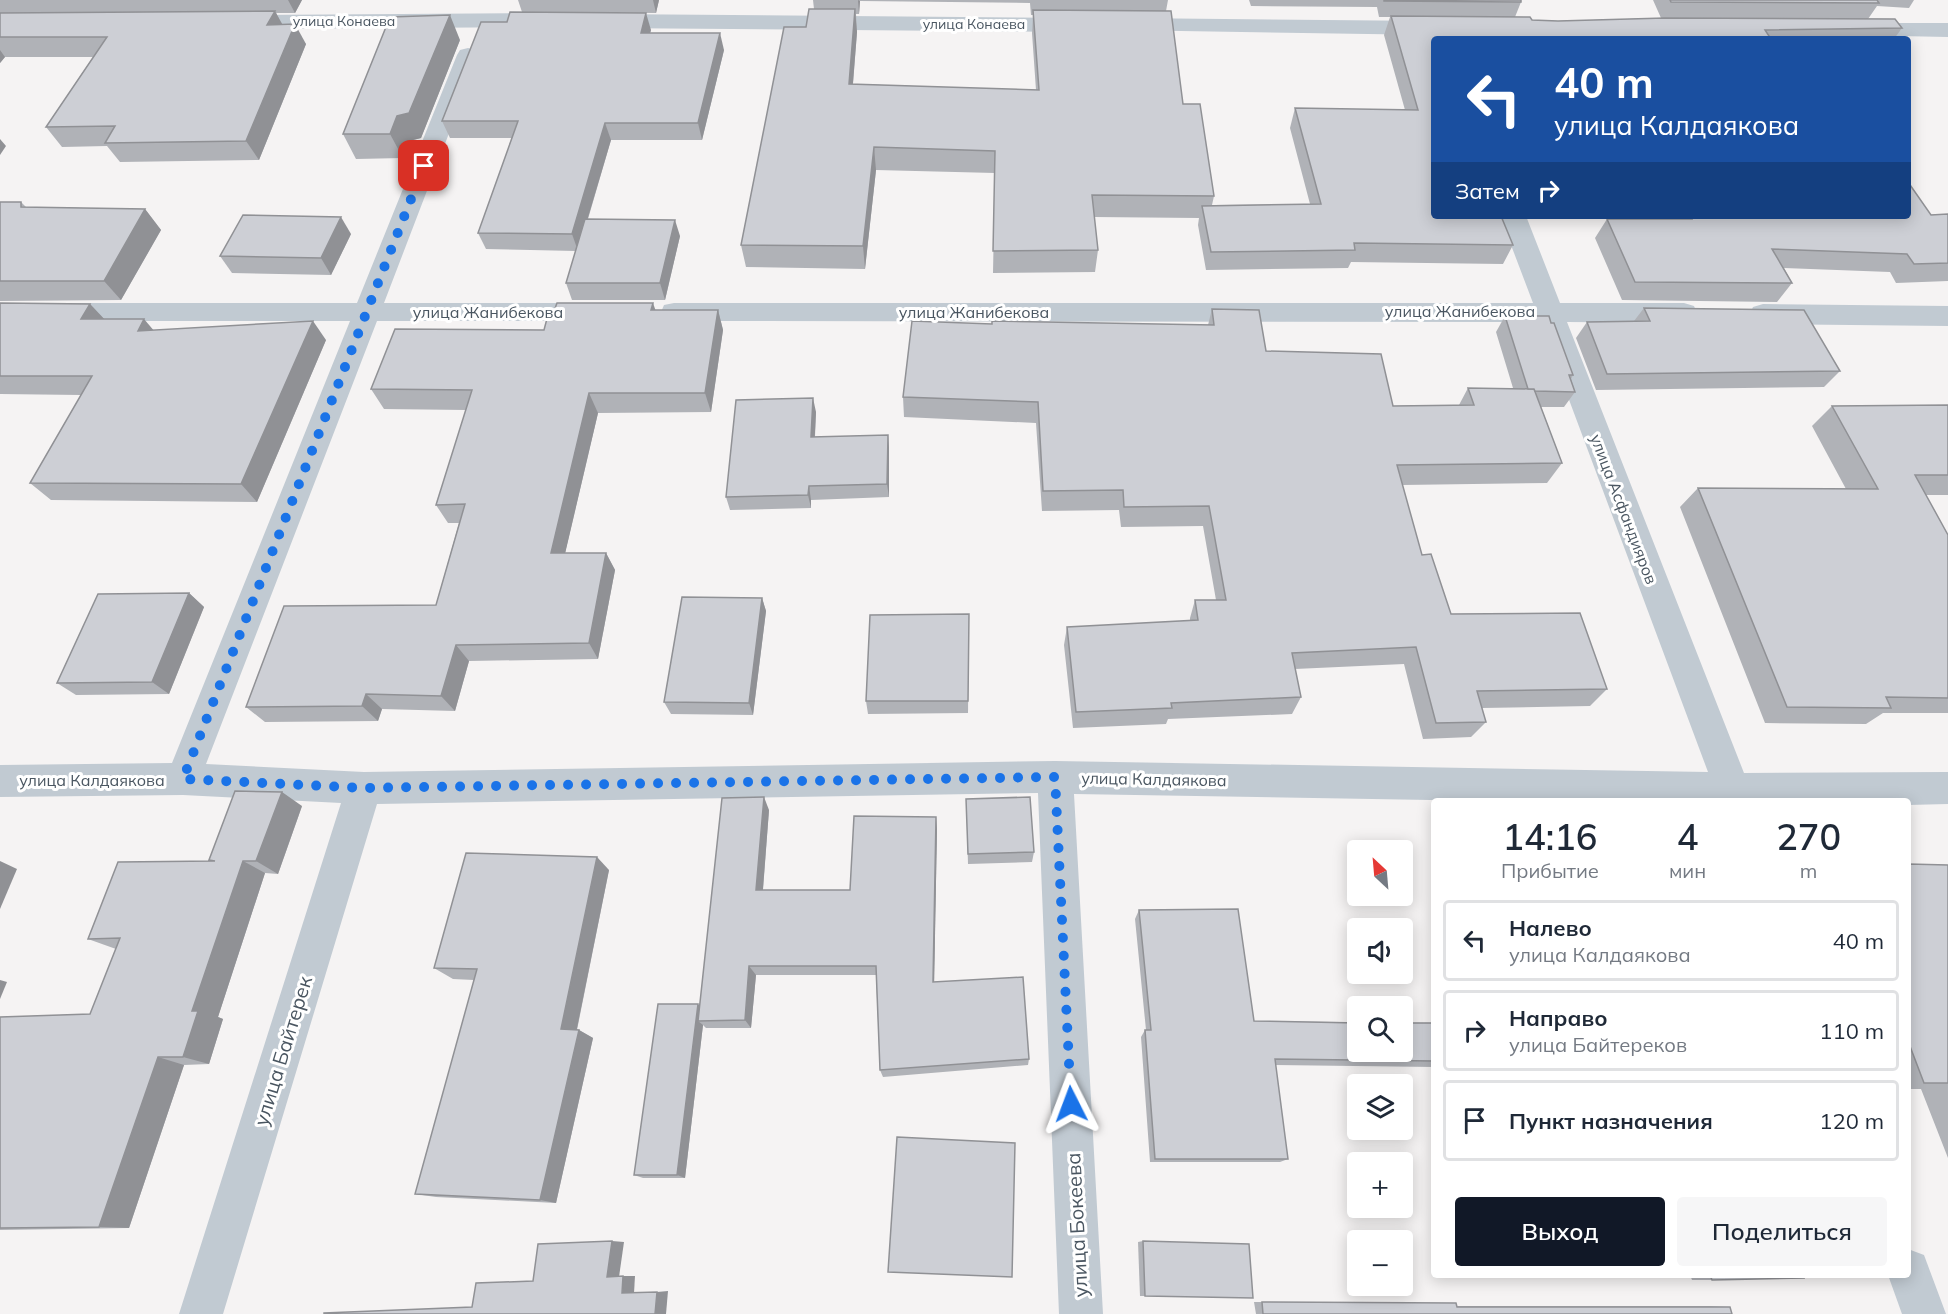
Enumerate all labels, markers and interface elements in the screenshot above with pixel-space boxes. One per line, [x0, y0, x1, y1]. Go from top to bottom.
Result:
street label: улица Конаева [293, 12, 395, 30]
street label: улица Конаева [923, 15, 1025, 33]
text: 40 m [1554, 56, 1654, 109]
icon: left [1455, 60, 1533, 138]
text: улица Калдаякова [1554, 108, 1799, 142]
pin [398, 140, 449, 191]
icon: arrive [407, 149, 440, 182]
icon: right [1532, 174, 1565, 207]
text: Затем [1455, 177, 1520, 205]
street label: улица Жанибекова [1385, 301, 1535, 321]
street label: улица Жанибекова [413, 302, 563, 322]
street label: улица Жанибекова [899, 302, 1049, 322]
street label: улица Асфандияров [1586, 431, 1662, 587]
street label: улица Калдаякова [1081, 768, 1227, 790]
street label: улица Калдаякова [19, 770, 165, 790]
text: 14:16 [1502, 814, 1597, 859]
text: 4 [1677, 814, 1698, 859]
text: 270 [1776, 814, 1841, 859]
north arrow [1347, 840, 1413, 906]
map controls [1347, 840, 1413, 1296]
text: Прибытие [1501, 858, 1599, 883]
text: мин [1669, 858, 1706, 883]
text: m [1800, 858, 1817, 883]
text: Налево [1509, 914, 1592, 942]
button: sound [1347, 918, 1413, 984]
icon: left [1458, 924, 1491, 957]
text: 40 m [1833, 927, 1884, 955]
text: улица Калдаякова [1509, 942, 1691, 967]
street label: улица Байтерек [248, 973, 317, 1129]
button: search [1347, 996, 1413, 1062]
text: Направо [1509, 1004, 1607, 1032]
icon: right [1458, 1014, 1491, 1047]
text: 110 m [1819, 1017, 1884, 1045]
text: улица Байтереков [1509, 1032, 1687, 1057]
position arrow [1039, 1072, 1103, 1136]
button: layers [1347, 1074, 1413, 1140]
icon: arrive [1458, 1104, 1491, 1137]
text: Пункт назначения [1509, 1107, 1713, 1135]
text: 120 m [1819, 1107, 1884, 1135]
street label: улица Бокеева [1060, 1152, 1093, 1298]
button: + [1347, 1152, 1413, 1218]
button: Выход [1455, 1197, 1665, 1266]
button: Поделиться [1677, 1197, 1887, 1266]
button: − [1347, 1230, 1413, 1296]

